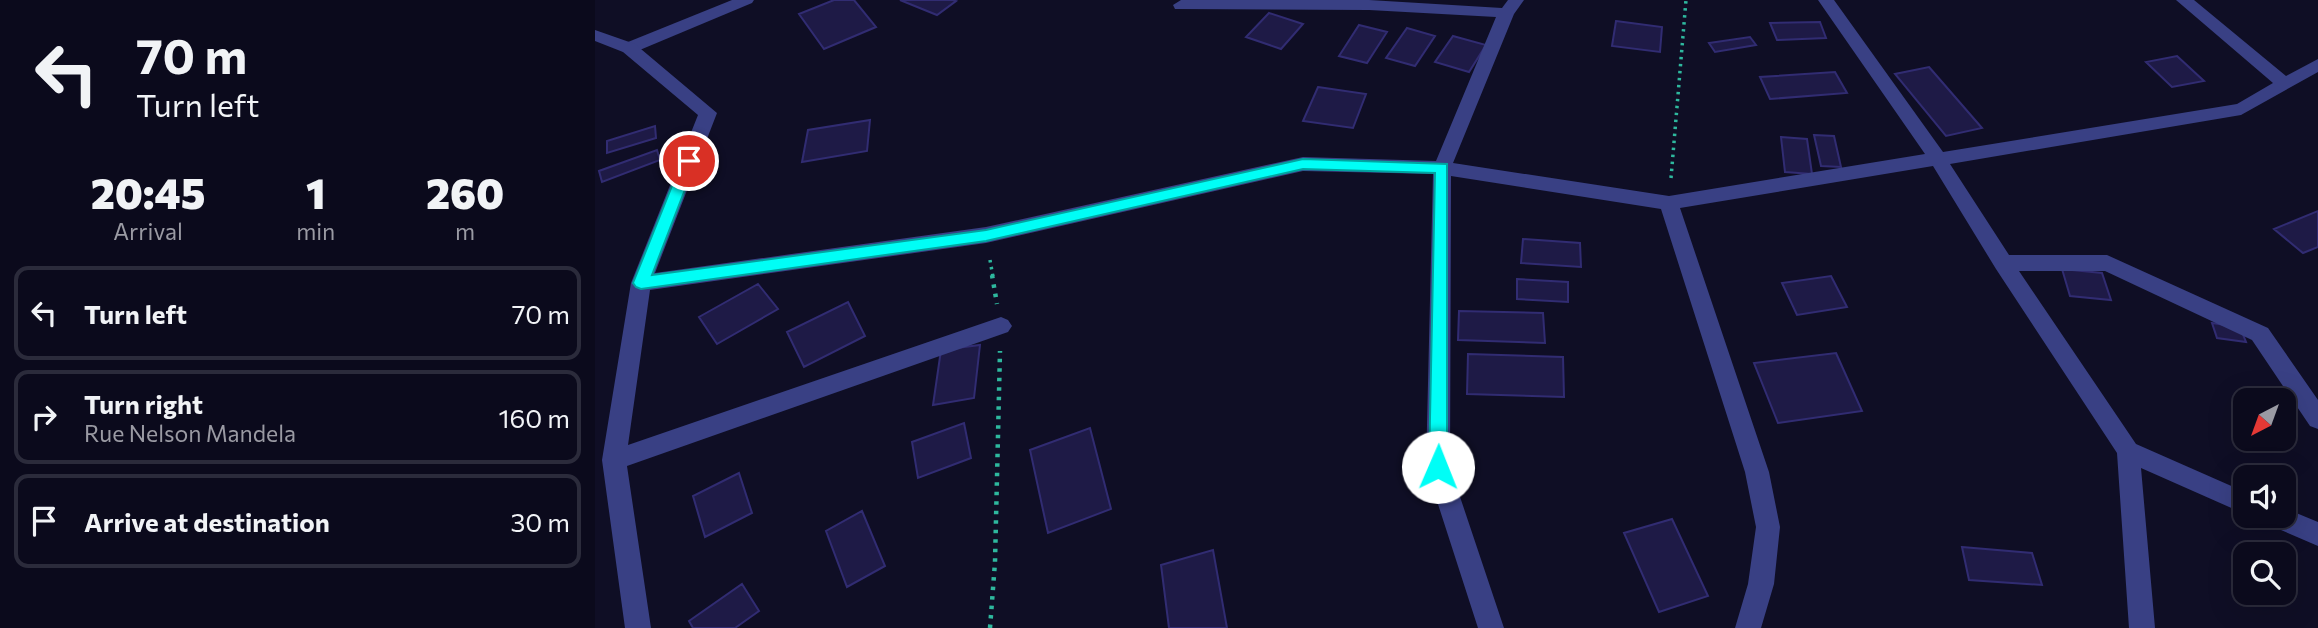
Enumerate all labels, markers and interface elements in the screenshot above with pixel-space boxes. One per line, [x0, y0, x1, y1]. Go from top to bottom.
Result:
text: 70 m [136, 24, 247, 84]
icon: left [21, 28, 112, 119]
text: Turn left [136, 84, 260, 124]
pin [659, 131, 719, 191]
icon: arrive [670, 142, 708, 180]
text: 20:45 [91, 166, 205, 218]
text: 1 [306, 166, 326, 218]
text: 260 [426, 166, 504, 218]
text: Arrival [113, 217, 183, 245]
text: min [296, 217, 335, 245]
text: m [455, 217, 475, 245]
icon: left [25, 294, 63, 332]
text: Turn left [84, 298, 187, 329]
text: 70 m [512, 298, 570, 329]
text: Turn right [84, 388, 203, 419]
north arrow [2233, 388, 2296, 452]
map controls [2233, 388, 2296, 605]
icon: right [25, 398, 63, 436]
text: 160 m [498, 402, 570, 433]
text: Rue Nelson Mandela [84, 419, 296, 447]
position arrow [1401, 430, 1475, 504]
button: sound [2233, 465, 2296, 528]
icon: arrive [25, 502, 63, 540]
text: Arrive at destination [84, 506, 330, 537]
text: 30 m [511, 506, 570, 537]
button: search [2233, 542, 2296, 605]

